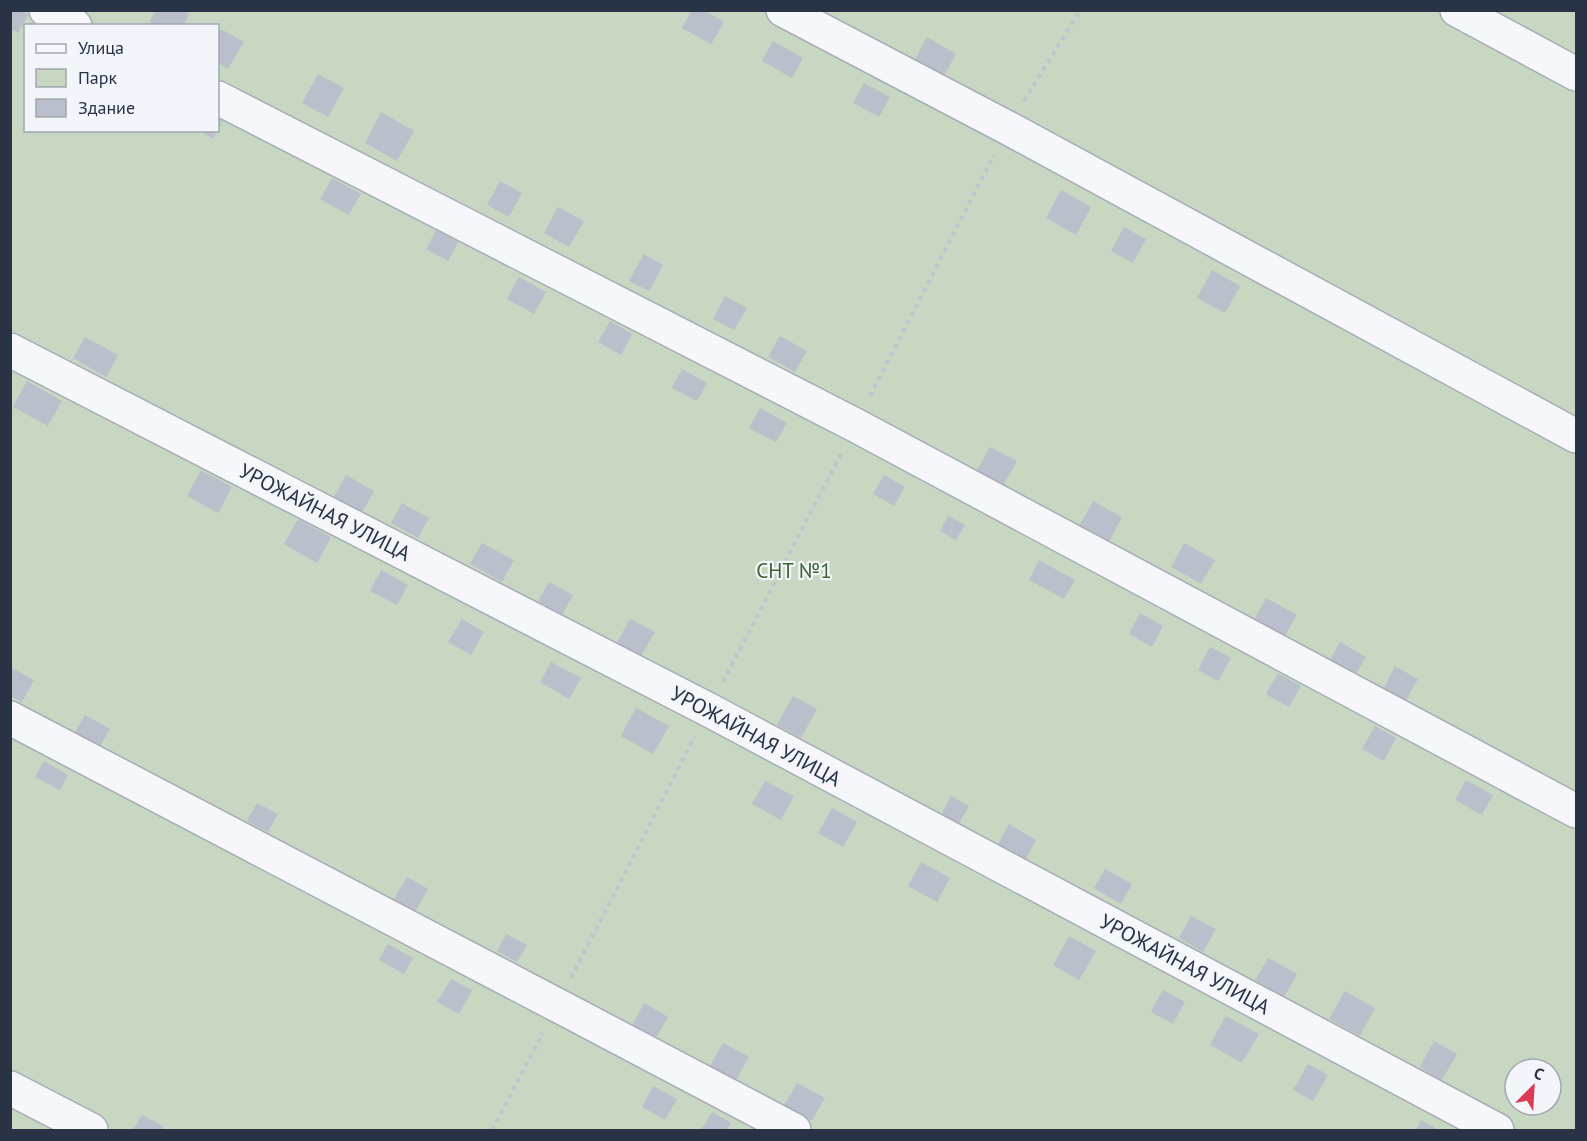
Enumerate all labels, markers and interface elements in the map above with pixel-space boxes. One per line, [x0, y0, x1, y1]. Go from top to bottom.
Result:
legend [24, 24, 219, 132]
text: Улица [78, 36, 124, 59]
text: Парк [78, 66, 118, 89]
text: Здание [78, 96, 135, 119]
street label: УРОЖАЙНАЯ УЛИЦА [235, 457, 416, 567]
park label: СНТ №1 [756, 557, 832, 584]
street label: УРОЖАЙНАЯ УЛИЦА [666, 680, 846, 793]
street label: УРОЖАЙНАЯ УЛИЦА [1095, 908, 1275, 1021]
north arrow [1503, 1057, 1563, 1117]
text: С [1531, 1062, 1547, 1084]

